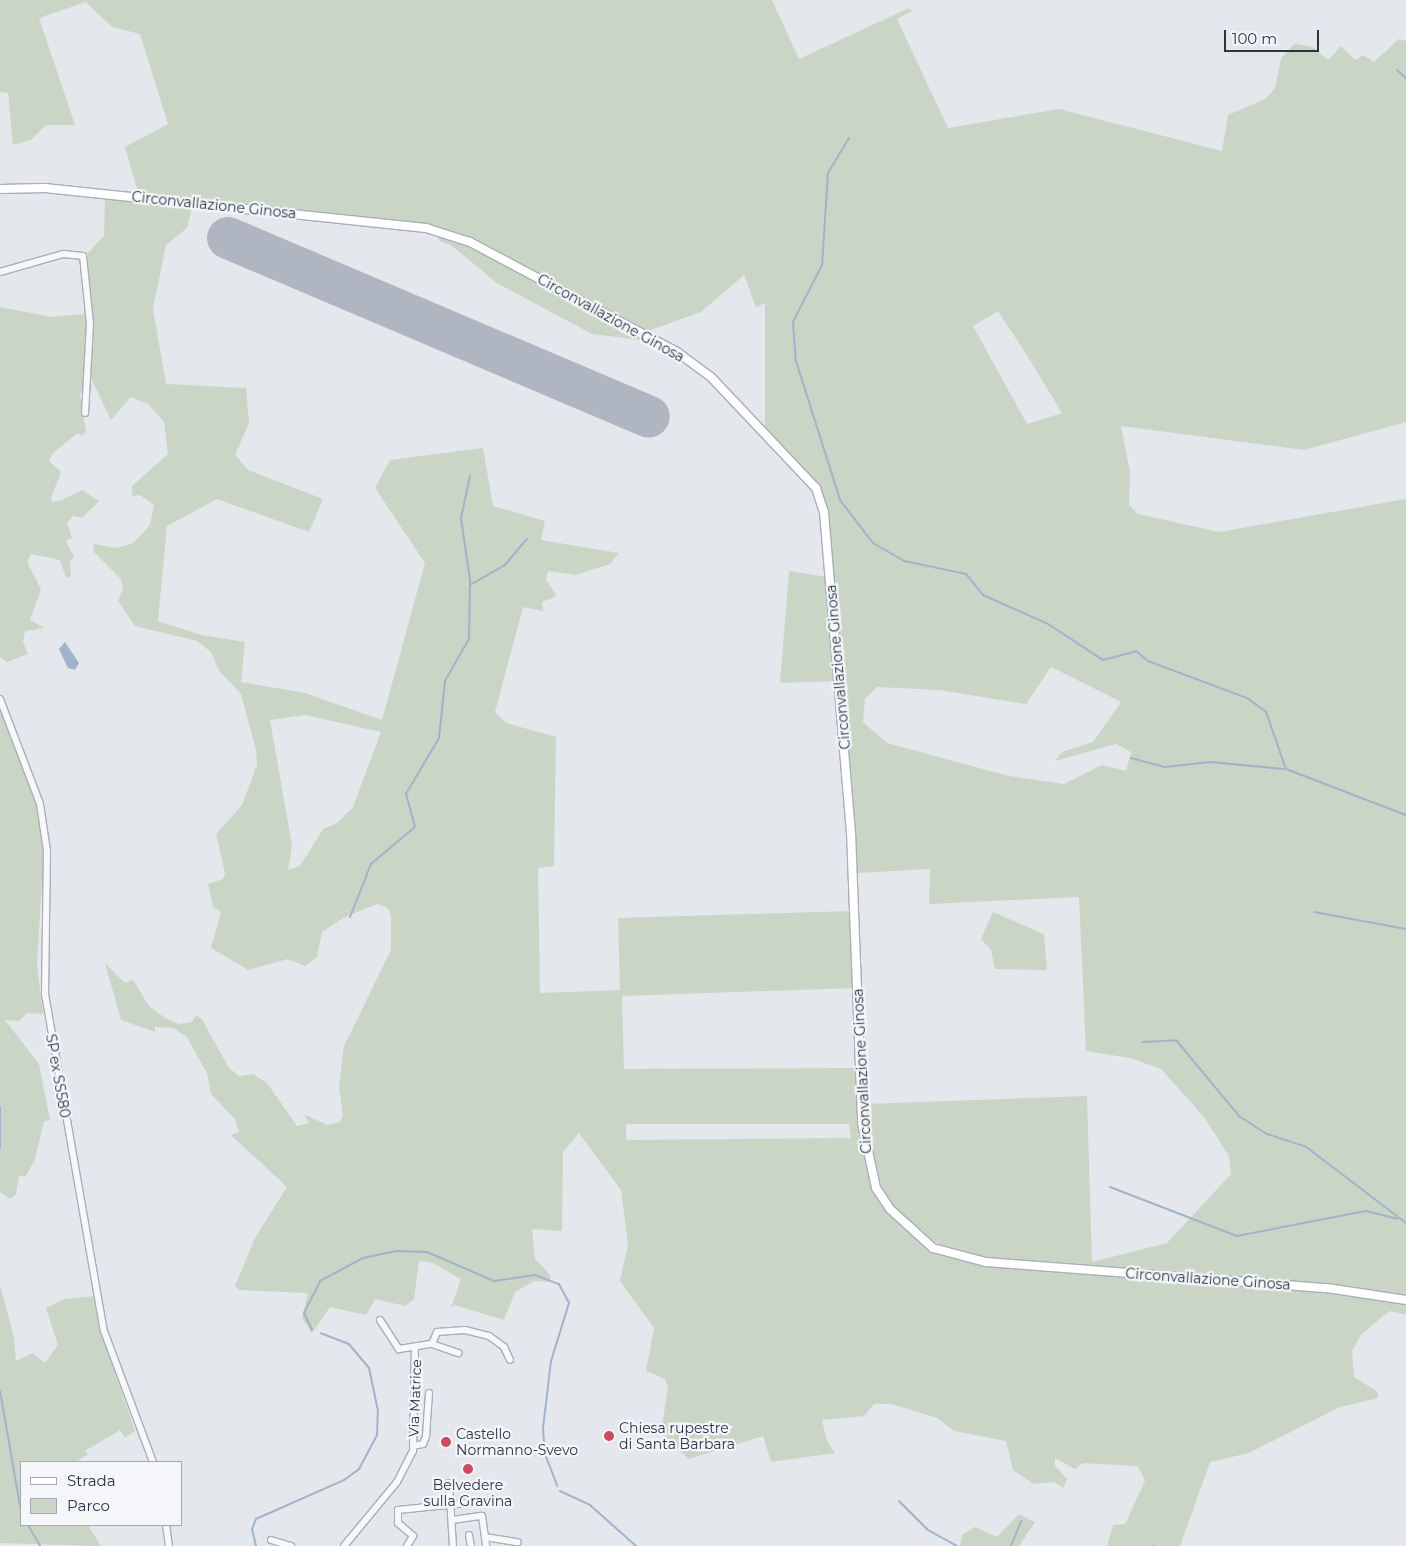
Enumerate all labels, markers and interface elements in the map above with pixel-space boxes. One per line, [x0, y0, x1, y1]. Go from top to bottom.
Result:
scale bar [1226, 20, 1321, 52]
text: 100 m [1232, 29, 1277, 48]
street label: Circonvallazione Ginosa [131, 188, 297, 222]
street label: Circonvallazione Ginosa [535, 271, 687, 365]
street label: Circonvallazione Ginosa [822, 584, 854, 750]
street label: Circonvallazione Ginosa [849, 988, 875, 1154]
street label: SP ex SS580 [42, 1033, 74, 1119]
street label: Circonvallazione Ginosa [1125, 1265, 1291, 1293]
street label: Via Matrice [405, 1359, 425, 1437]
place label: Chiesa rupestre di Santa Barbara [619, 1420, 735, 1452]
place label: Castello Normanno-Svevo [456, 1426, 578, 1458]
marker: Chiesa rupestre di Santa Barbara [603, 1430, 615, 1442]
marker: Castello Normanno-Svevo [440, 1436, 452, 1448]
legend [20, 1461, 182, 1526]
marker: Belvedere sulla Gravina [462, 1463, 474, 1475]
text: Strada [67, 1471, 116, 1490]
place label: Belvedere sulla Gravina [424, 1477, 512, 1510]
text: Parco [67, 1496, 110, 1515]

